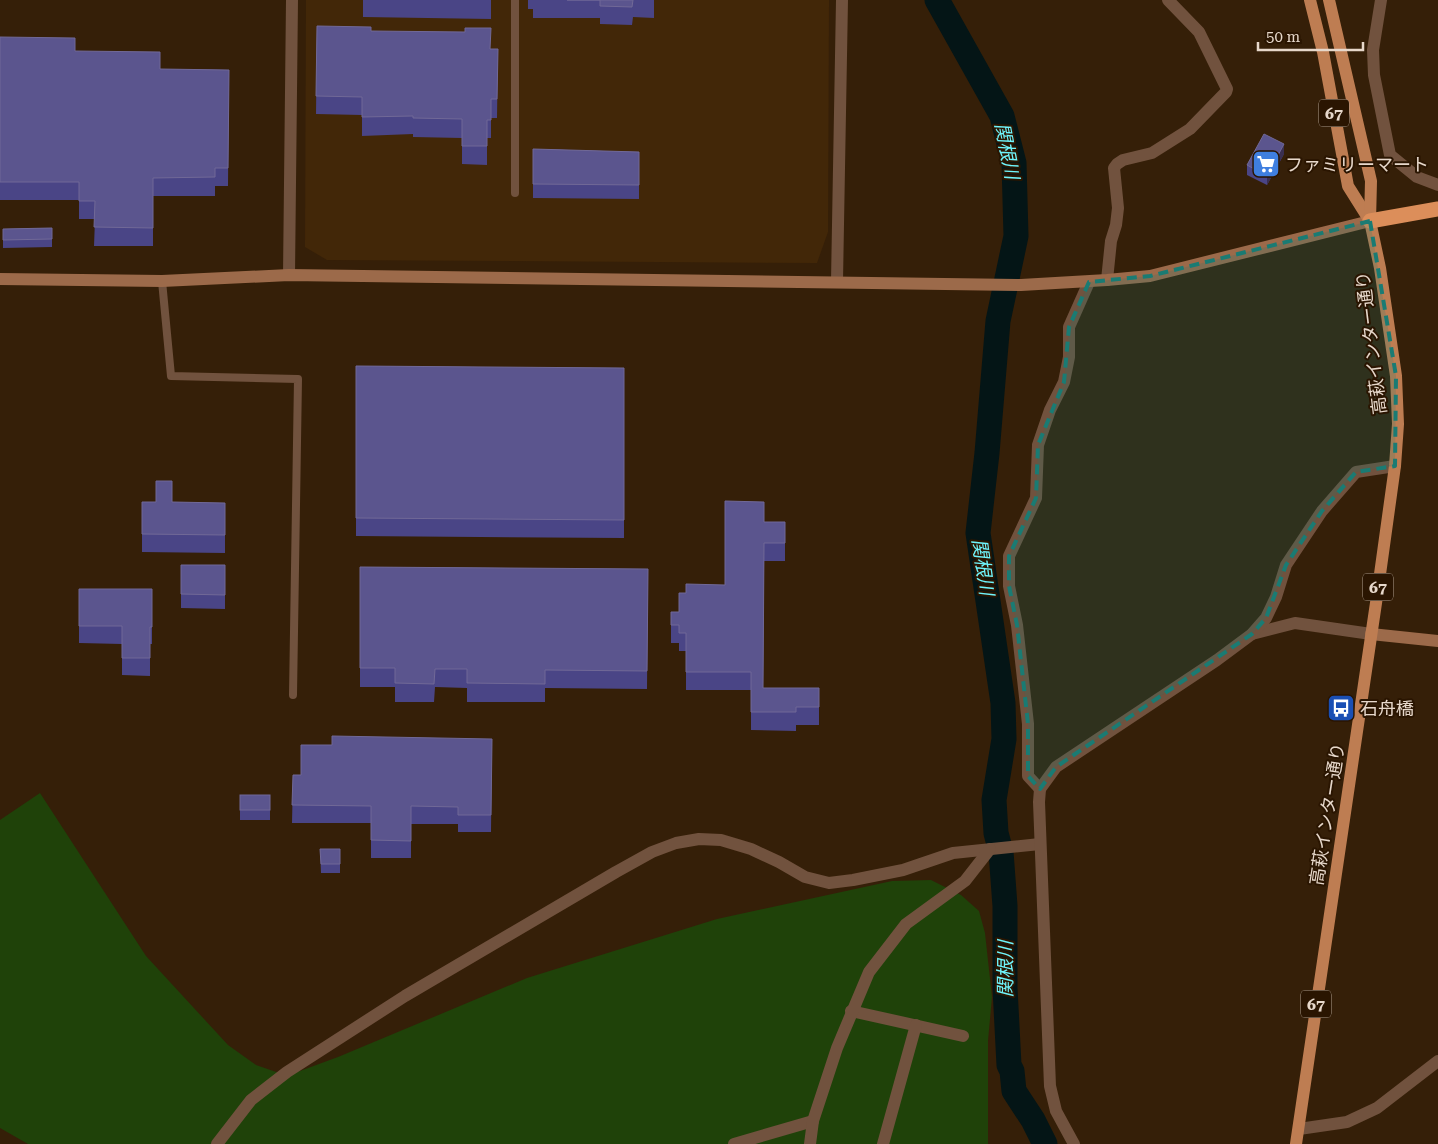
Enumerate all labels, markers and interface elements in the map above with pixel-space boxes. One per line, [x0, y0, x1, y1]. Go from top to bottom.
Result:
scale bar [1258, 20, 1363, 52]
text: 50 m [1266, 28, 1301, 46]
road number: 67 [1319, 100, 1349, 126]
water label: 関根川 [990, 121, 1024, 183]
supermarket icon: ファミリーマート [1251, 149, 1281, 179]
place label: ファミリーマート [1285, 154, 1429, 175]
street label: 高萩インター通り [1352, 270, 1390, 416]
water label: 関根川 [968, 537, 999, 599]
road number: 67 [1363, 574, 1393, 600]
bus stop icon: 石舟橋 [1326, 693, 1356, 723]
place label: 石舟橋 [1360, 698, 1414, 719]
street label: 高萩インター通り [1305, 741, 1349, 887]
water label: 関根川 [994, 939, 1017, 998]
road number: 67 [1301, 991, 1331, 1018]

